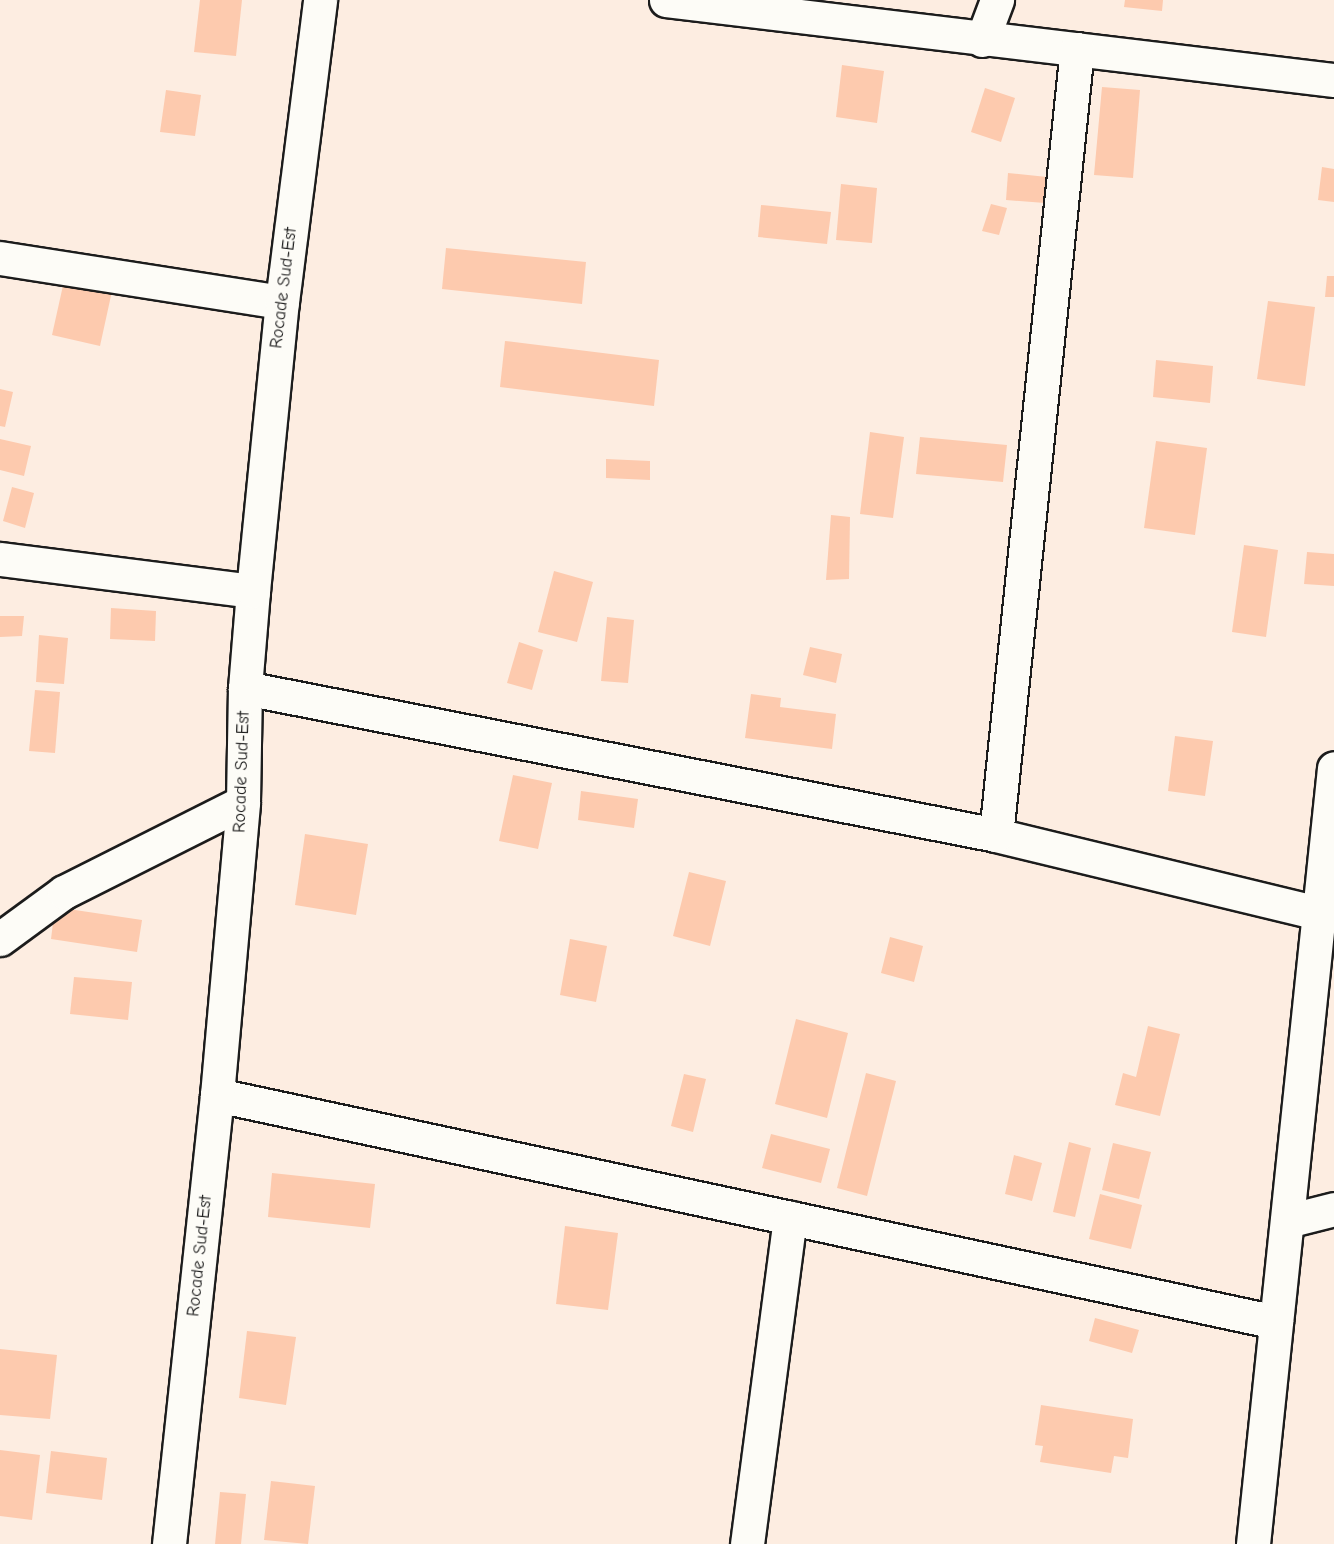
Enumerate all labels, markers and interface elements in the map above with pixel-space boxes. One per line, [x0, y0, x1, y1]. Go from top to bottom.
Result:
street label: Rocade Sud-Est [266, 226, 302, 350]
street label: Rocade Sud-Est [229, 711, 255, 833]
street label: Rocade Sud-Est [183, 1194, 217, 1318]

